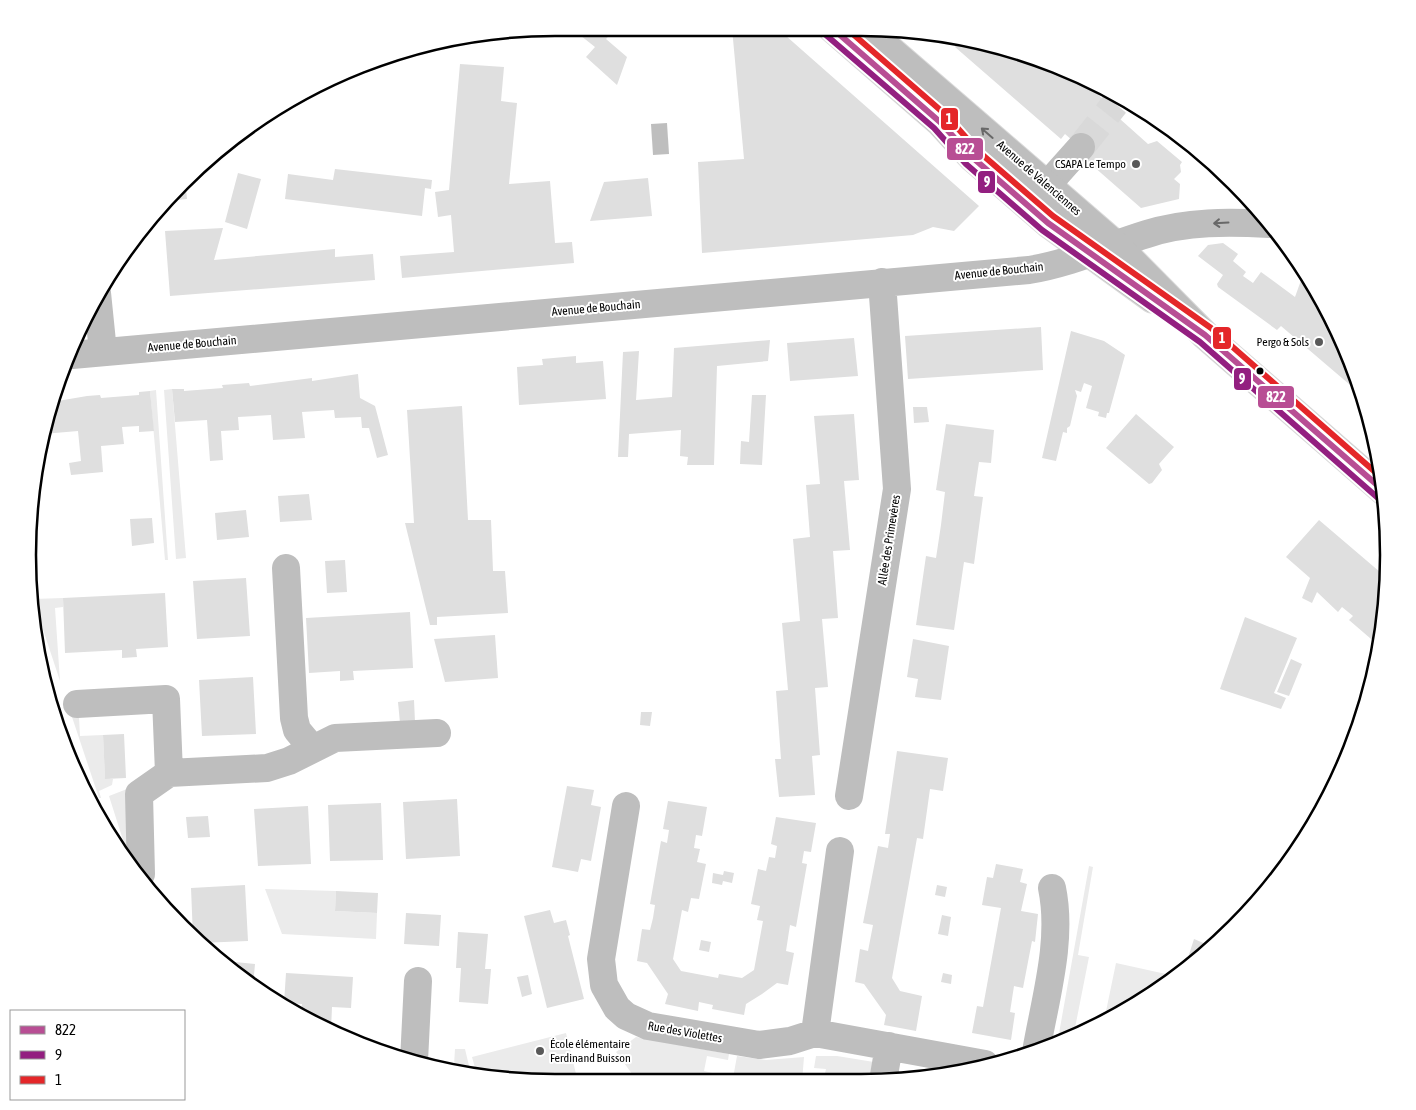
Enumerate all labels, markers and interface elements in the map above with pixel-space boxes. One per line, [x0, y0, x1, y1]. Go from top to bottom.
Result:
line badge: 1 [940, 107, 959, 131]
text: 1 [946, 111, 953, 127]
one-way arrow [980, 127, 993, 139]
line badge: 822 [946, 137, 984, 161]
street label: Avenue de Valenciennes [994, 138, 1084, 218]
text: 822 [955, 141, 975, 157]
place label: CSAPA Le Tempo [1055, 157, 1126, 171]
marker: CSAPA Le Tempo [1130, 158, 1142, 170]
line badge: 9 [977, 170, 996, 194]
text: 9 [984, 174, 991, 190]
one-way arrow [1213, 218, 1229, 227]
street label: Avenue de Bouchain [954, 259, 1044, 283]
street label: Avenue de Bouchain [551, 297, 641, 319]
line badge: 1 [1212, 326, 1232, 350]
text: 1 [1219, 330, 1226, 346]
street label: Avenue de Bouchain [147, 333, 237, 355]
place label: Pergo & Sols [1256, 335, 1309, 349]
marker: Pergo & Sols [1313, 336, 1325, 348]
unlabelled marker [1255, 366, 1265, 376]
line badge: 9 [1233, 367, 1252, 391]
text: 9 [1239, 371, 1246, 387]
line badge: 822 [1257, 385, 1295, 409]
text: 822 [1266, 389, 1286, 405]
street label: Allée des Primevères [875, 494, 903, 586]
legend [10, 1010, 185, 1100]
street label: Rue des Violettes [647, 1019, 723, 1045]
text: 822 [55, 1021, 76, 1038]
place label: École élémentaire Ferdinand Buisson [550, 1037, 631, 1065]
marker: École élémentaire Ferdinand Buisson [534, 1045, 546, 1057]
text: 9 [55, 1046, 62, 1063]
text: 1 [55, 1071, 62, 1088]

